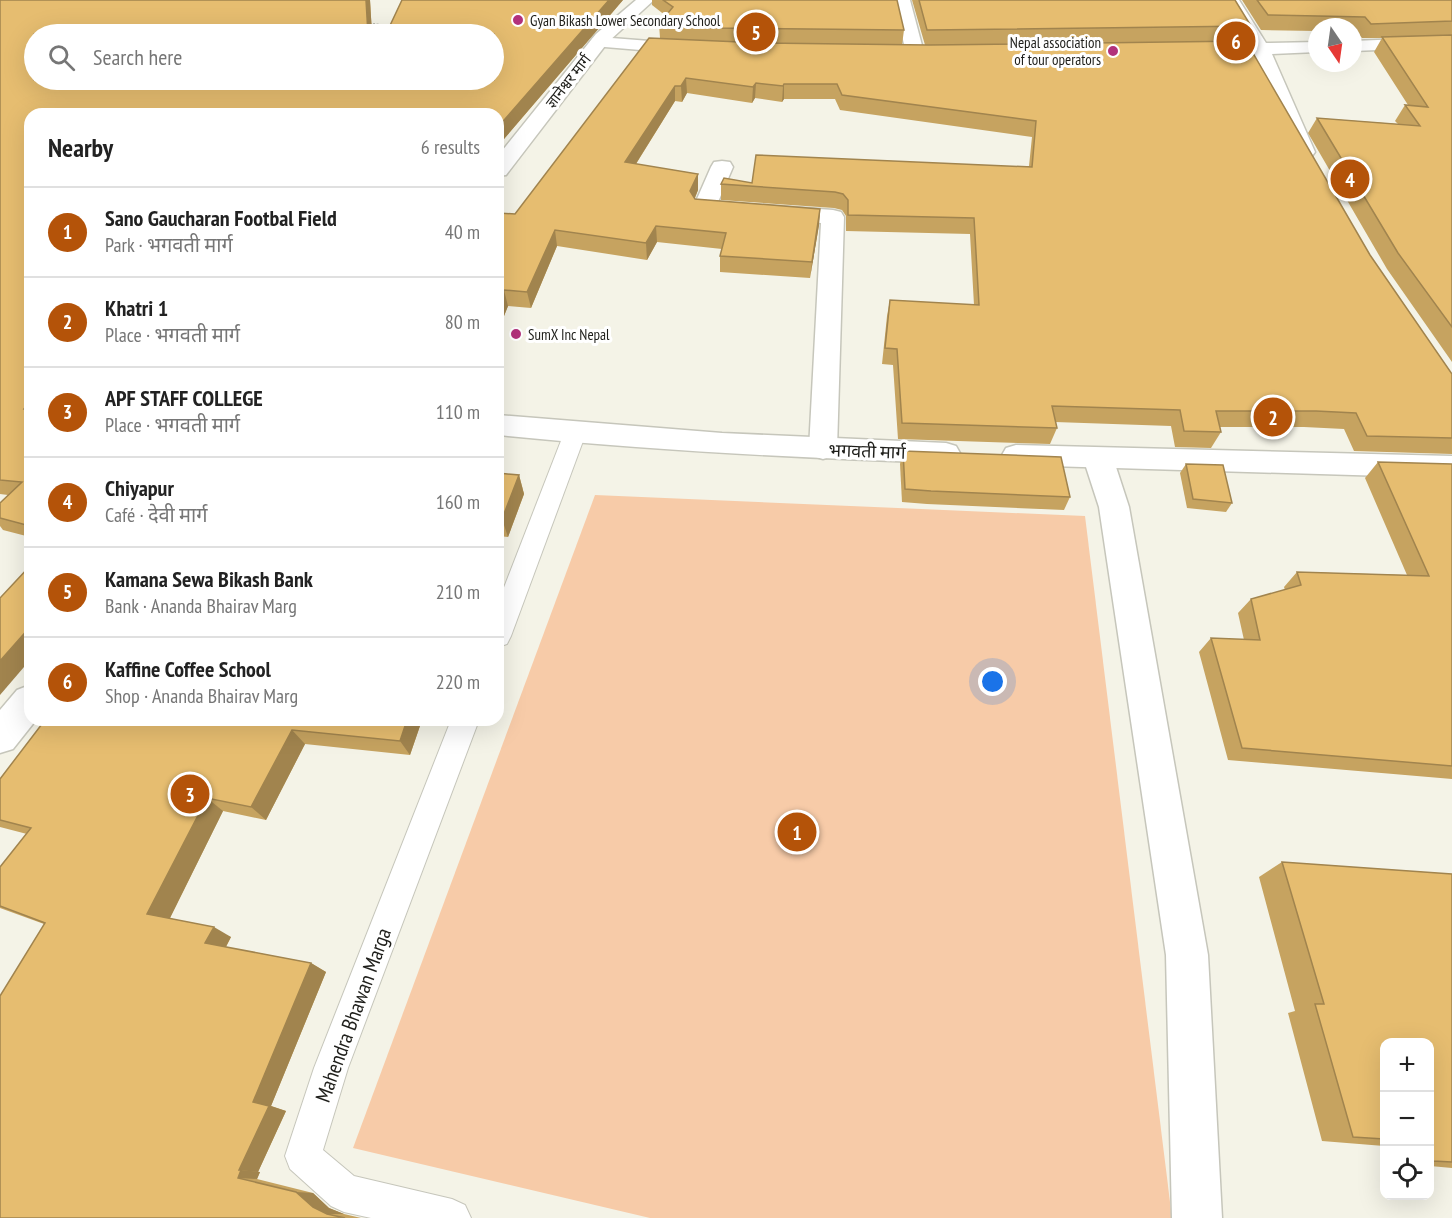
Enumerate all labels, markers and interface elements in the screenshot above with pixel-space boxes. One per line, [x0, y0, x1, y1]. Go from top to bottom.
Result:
pin: 5 [736, 9, 776, 54]
place label: Gyan Bikash Lower Secondary School [530, 11, 721, 30]
marker: Gyan Bikash Lower Secondary School [511, 13, 525, 27]
pin: 6 [1216, 18, 1256, 63]
north arrow [1308, 18, 1362, 72]
search box [24, 24, 504, 90]
place label: Nepal association of tour operators [1010, 33, 1101, 69]
icon: search [45, 41, 78, 74]
text: Search here [93, 43, 182, 71]
marker: Nepal association of tour operators [1106, 44, 1120, 58]
street label: ज्ञानेश्वर मार्ग [541, 50, 595, 112]
text: Nearby [48, 131, 113, 164]
text: 6 results [421, 134, 480, 160]
pin: 4 [1330, 156, 1370, 201]
text: Sano Gaucharan Footbal Field [105, 204, 337, 232]
text: 1 [63, 219, 72, 245]
text: 40 m [445, 219, 480, 245]
text: Park · भगवती मार्ग [105, 232, 233, 258]
text: Khatri 1 [105, 294, 168, 322]
text: 2 [63, 309, 72, 335]
text: 80 m [445, 309, 480, 335]
text: Place · भगवती मार्ग [105, 322, 240, 348]
place label: SumX Inc Nepal [528, 325, 610, 344]
marker: SumX Inc Nepal [509, 327, 523, 341]
text: APF STAFF COLLEGE [105, 384, 263, 412]
pin: 2 [1254, 394, 1292, 440]
text: 3 [63, 399, 72, 425]
text: 110 m [436, 399, 480, 425]
text: Place · भगवती मार्ग [105, 412, 240, 438]
street label: भगवती मार्ग [828, 438, 907, 464]
text: Chiyapur [105, 474, 174, 502]
text: 4 [63, 489, 72, 515]
text: 160 m [436, 489, 480, 515]
text: Café · देवी मार्ग [105, 502, 207, 528]
text: Kamana Sewa Bikash Bank [105, 565, 313, 593]
text: 5 [63, 579, 72, 605]
text: 210 m [436, 579, 480, 605]
text: Bank · Ananda Bhairav Marg [105, 593, 297, 619]
text: Kaffine Coffee School [105, 655, 271, 683]
your location [978, 667, 1007, 696]
text: 6 [63, 669, 72, 695]
text: 220 m [436, 669, 480, 695]
text: Shop · Ananda Bhairav Marg [105, 683, 298, 709]
pin: 3 [170, 772, 210, 816]
pin: 1 [778, 810, 816, 854]
street label: Mahendra Bhawan Marga [309, 924, 397, 1106]
map controls [1380, 1038, 1434, 1200]
button: + [1380, 1038, 1434, 1092]
button: − [1380, 1092, 1434, 1146]
button: locate [1380, 1146, 1434, 1200]

